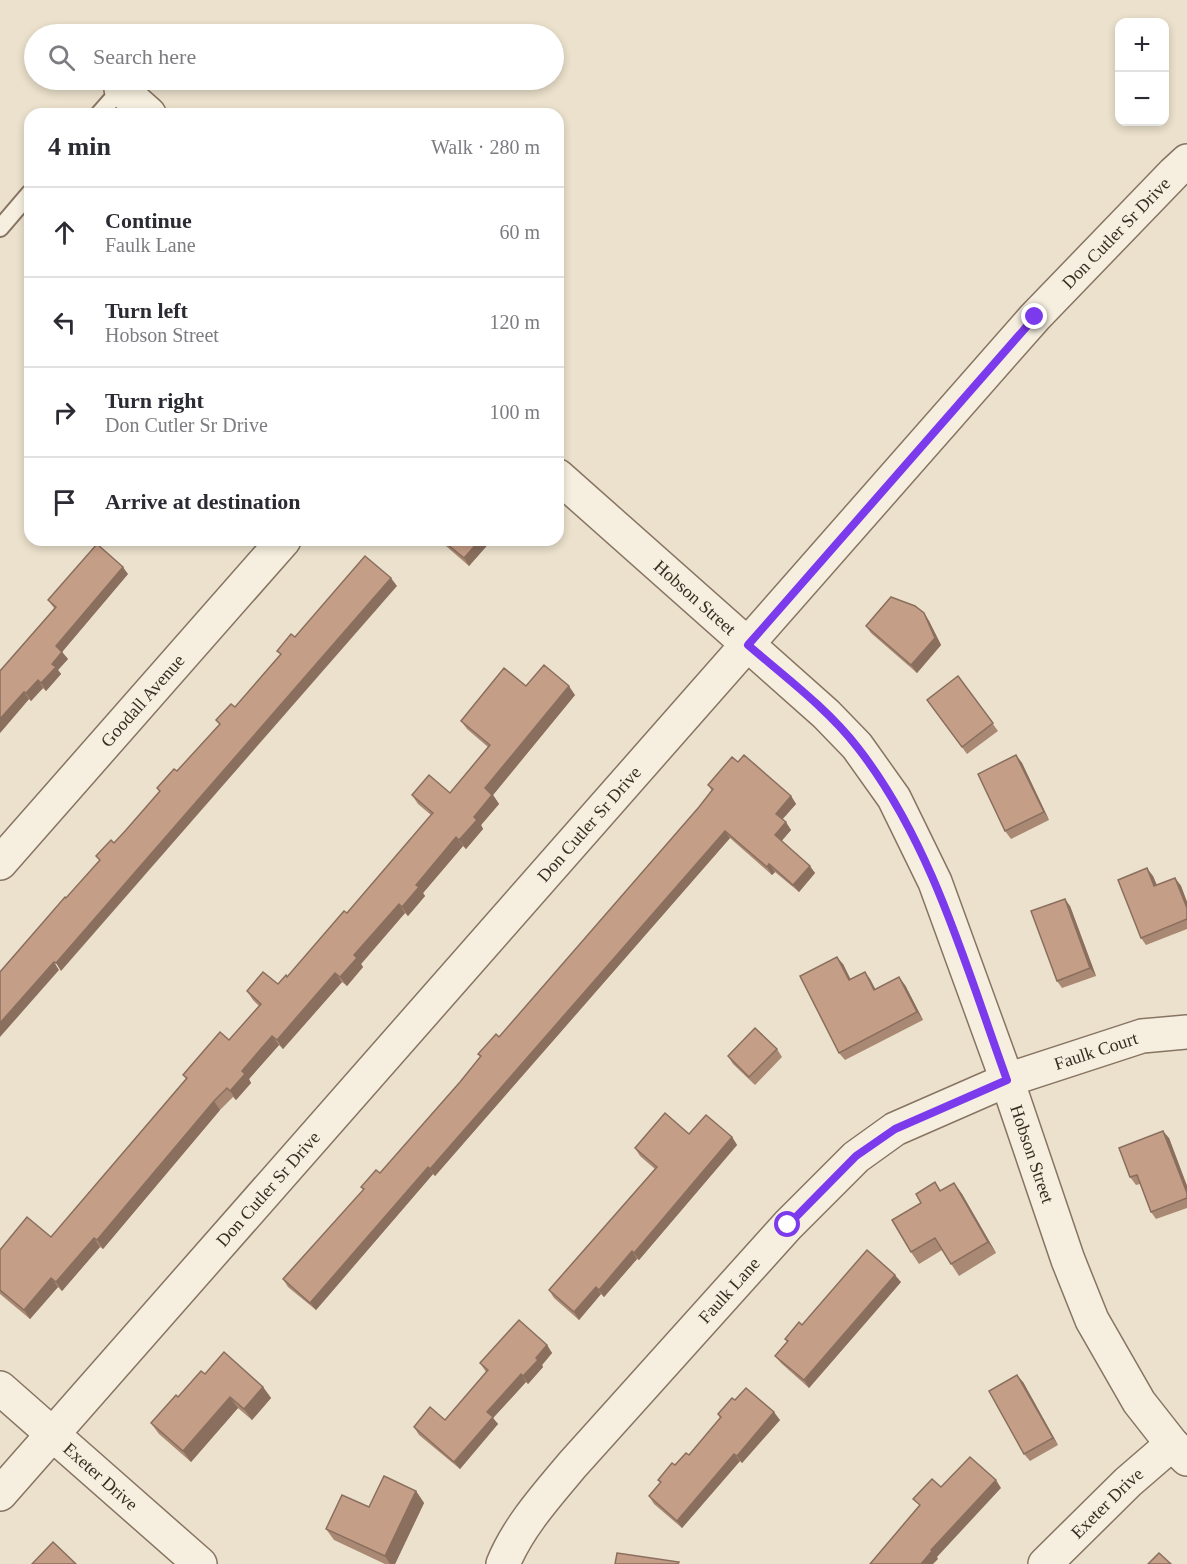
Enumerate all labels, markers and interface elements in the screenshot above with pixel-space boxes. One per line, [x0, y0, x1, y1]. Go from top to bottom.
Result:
map controls [1115, 18, 1169, 126]
button: + [1115, 18, 1169, 72]
search box [24, 24, 564, 90]
icon: search [45, 41, 78, 74]
text: Search here [93, 44, 196, 69]
button: − [1115, 72, 1169, 126]
text: 4 min [48, 132, 111, 161]
text: Walk · 280 m [431, 136, 540, 158]
street label: Don Cutler Sr Drive [1058, 173, 1174, 293]
text: Continue [105, 208, 192, 233]
icon: ahead [48, 216, 81, 249]
text: 60 m [499, 221, 540, 243]
text: Faulk Lane [105, 234, 196, 256]
text: Turn left [105, 298, 188, 323]
route end [1021, 303, 1047, 329]
icon: left [48, 306, 81, 339]
text: 120 m [489, 311, 540, 333]
text: Hobson Street [105, 324, 219, 346]
text: Turn right [105, 388, 204, 413]
icon: right [48, 396, 81, 429]
text: 100 m [489, 401, 540, 423]
text: Don Cutler Sr Drive [105, 414, 268, 436]
icon: arrive [48, 486, 81, 519]
text: Arrive at destination [105, 489, 301, 514]
street label: Hobson Street [650, 556, 740, 639]
street label: Goodall Avenue [97, 651, 189, 751]
street label: Don Cutler Sr Drive [533, 763, 645, 886]
street label: Faulk Court [1052, 1028, 1140, 1074]
street label: Hobson Street [1006, 1102, 1058, 1206]
street label: Don Cutler Sr Drive [212, 1127, 324, 1251]
route start [774, 1211, 800, 1237]
street label: Faulk Lane [694, 1253, 764, 1327]
street label: Exeter Drive [59, 1438, 142, 1515]
street label: Exeter Drive [1067, 1464, 1147, 1542]

